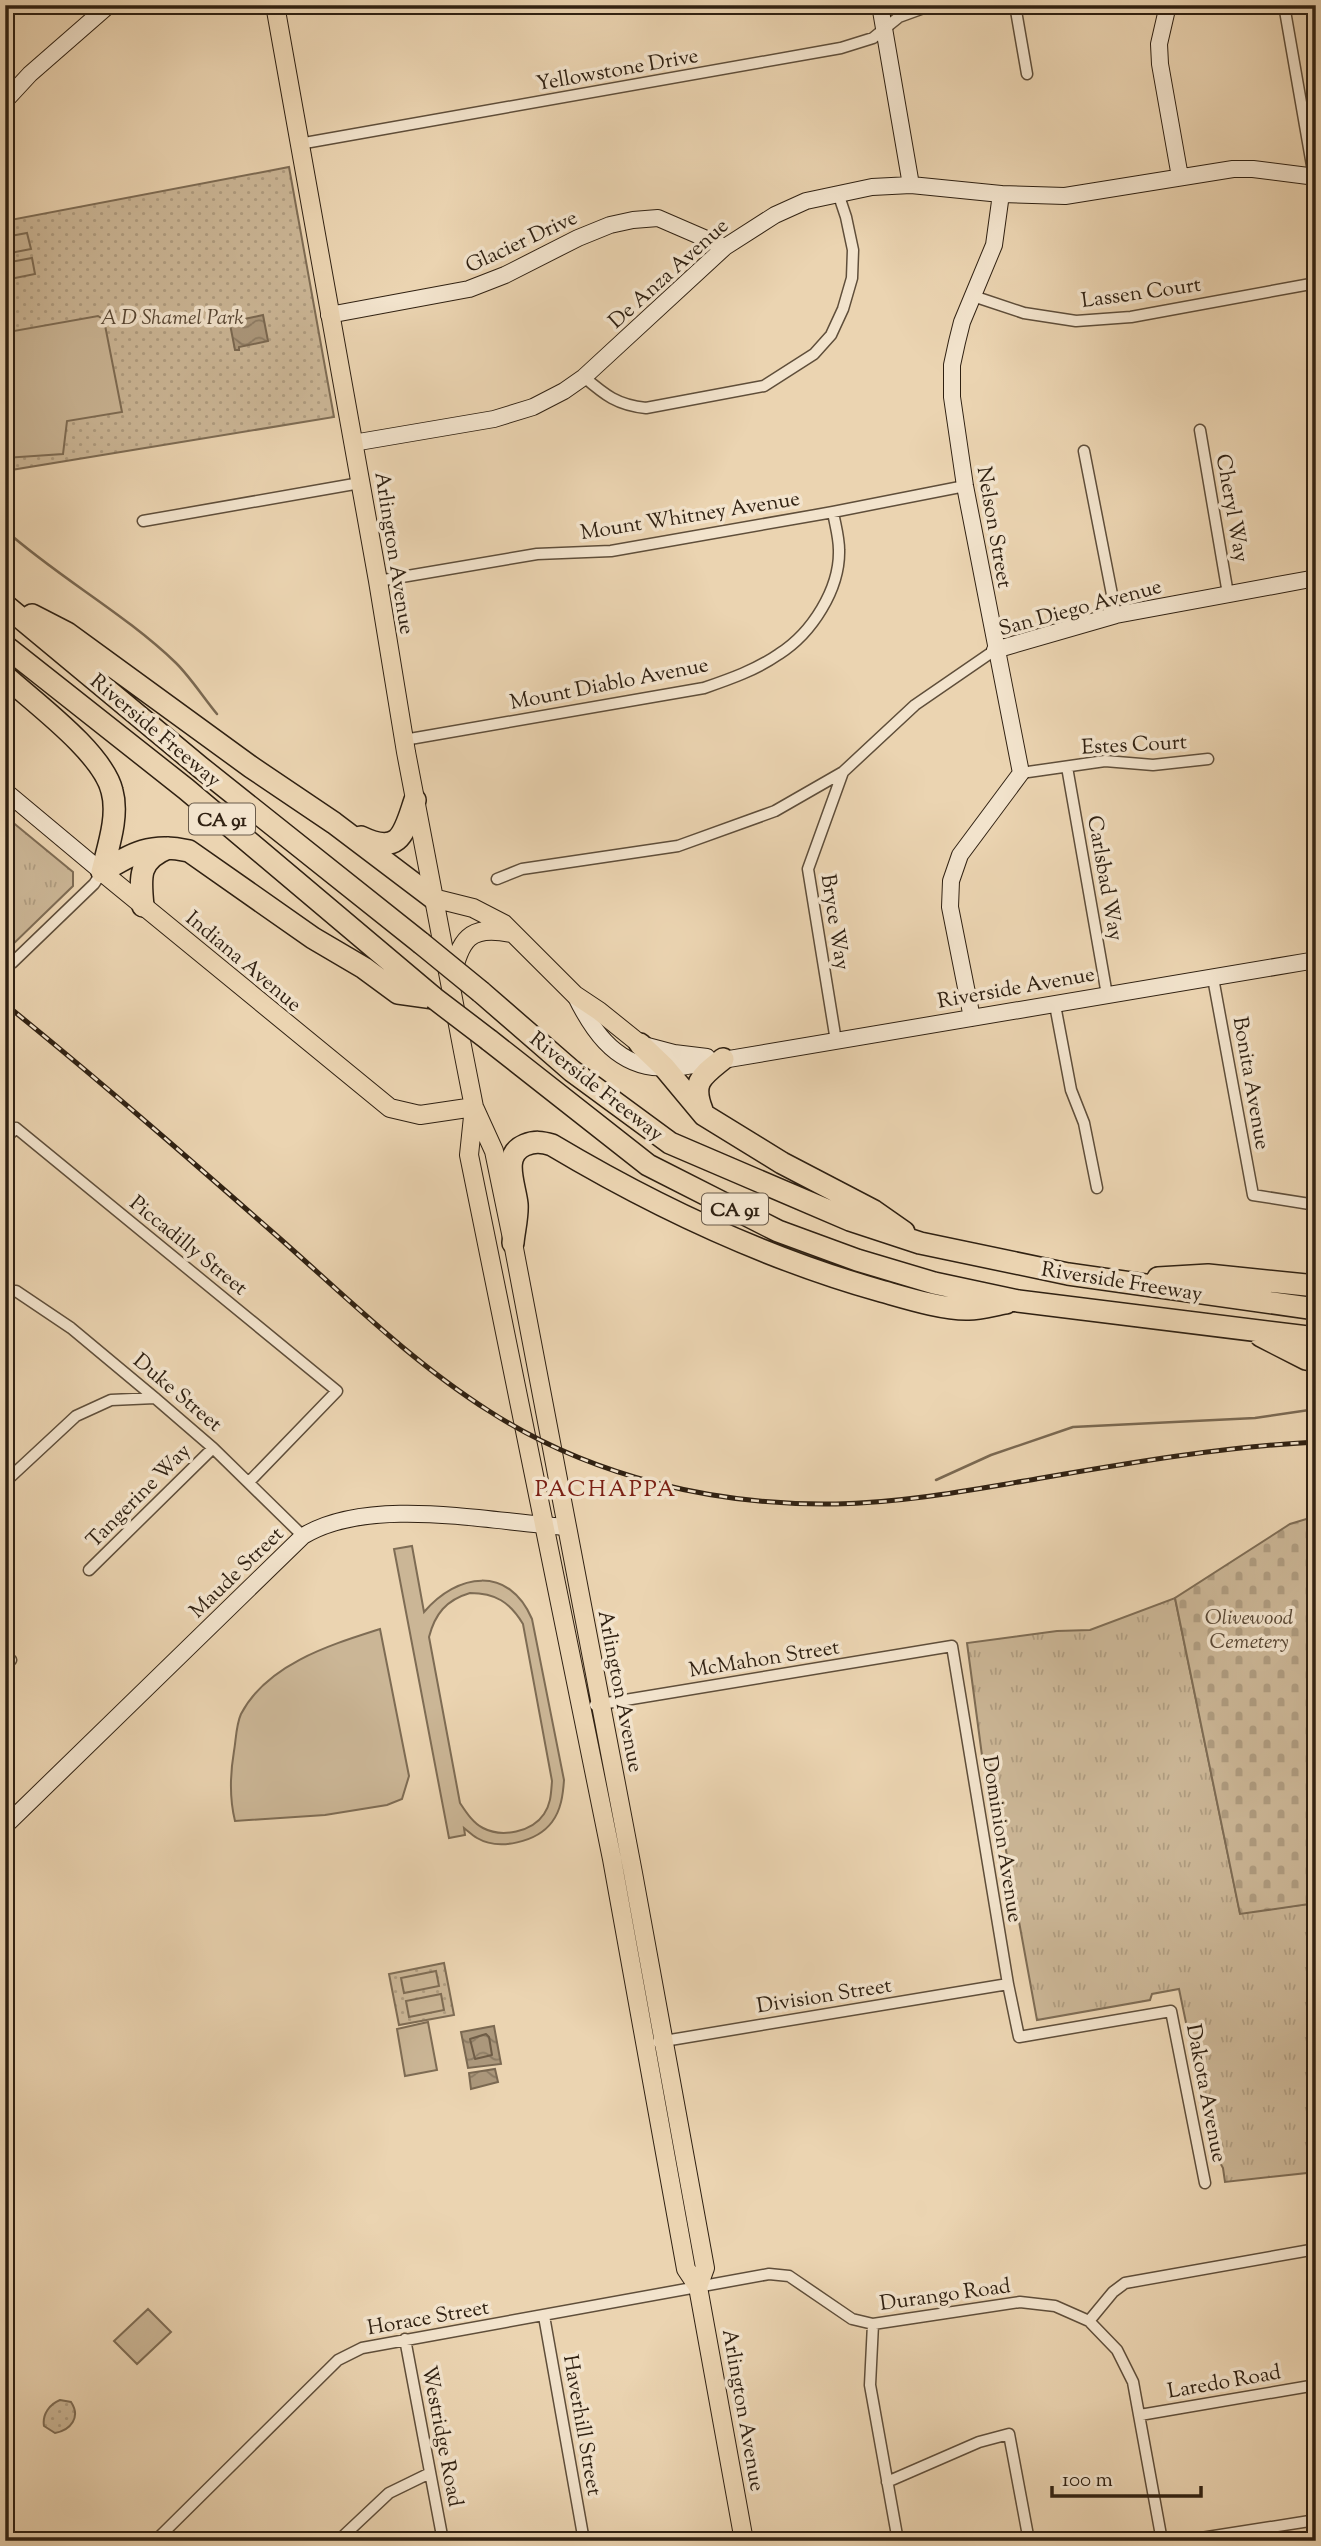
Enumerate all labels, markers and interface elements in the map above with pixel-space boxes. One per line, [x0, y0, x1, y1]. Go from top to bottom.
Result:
street label: Yellowstone Drive [534, 42, 701, 100]
street label: Glacier Drive [461, 204, 583, 282]
street label: De Anza Avenue [603, 212, 736, 337]
street label: Lassen Court [1080, 271, 1203, 317]
park label: A D Shamel Park [100, 304, 244, 334]
street label: Cheryl Way [1207, 452, 1255, 565]
street label: Nelson Street [968, 464, 1018, 590]
street label: Arlington Avenue [365, 470, 421, 637]
street label: Mount Whitney Avenue [578, 485, 802, 549]
street label: San Diego Avenue [996, 573, 1165, 645]
street label: Mount Diablo Avenue [508, 651, 711, 719]
street label: Riverside Freeway [83, 668, 227, 796]
street label: Estes Court [1081, 728, 1188, 764]
road number: CA 91 [189, 804, 255, 834]
street label: Carlsbad Way [1078, 813, 1130, 944]
street label: Bryce Way [812, 872, 856, 973]
street label: Indiana Avenue [178, 905, 307, 1020]
street label: Riverside Avenue [935, 960, 1097, 1018]
street label: Bonita Avenue [1224, 1015, 1276, 1152]
street label: Riverside Freeway [522, 1026, 670, 1150]
street label: Piccadilly Street [122, 1189, 253, 1304]
road number: CA 91 [702, 1194, 768, 1224]
street label: Riverside Freeway [1039, 1255, 1205, 1311]
street label: Duke Street [126, 1347, 228, 1440]
street label: Tangerine Way [80, 1437, 199, 1555]
district label: PACHAPPA [535, 1474, 677, 1507]
street label: Maude Street [183, 1521, 291, 1626]
park label: Olivewood Cemetery [1205, 1604, 1294, 1658]
street label: Arlington Avenue [589, 1608, 649, 1775]
street label: McMahon Street [687, 1633, 842, 1687]
street label: Dominion Avenue [973, 1754, 1029, 1925]
street label: Division Street [755, 1972, 894, 2022]
street label: Dakota Avenue [1177, 2022, 1233, 2165]
street label: Durango Road [878, 2272, 1013, 2320]
street label: Horace Street [365, 2293, 492, 2344]
street label: Arlington Avenue [713, 2327, 771, 2494]
street label: Haverhill Street [554, 2353, 608, 2498]
street label: Laredo Road [1165, 2358, 1283, 2408]
street label: Westridge Road [413, 2363, 469, 2510]
scale bar [1052, 2455, 1200, 2499]
text: 100 m [1062, 2466, 1113, 2496]

